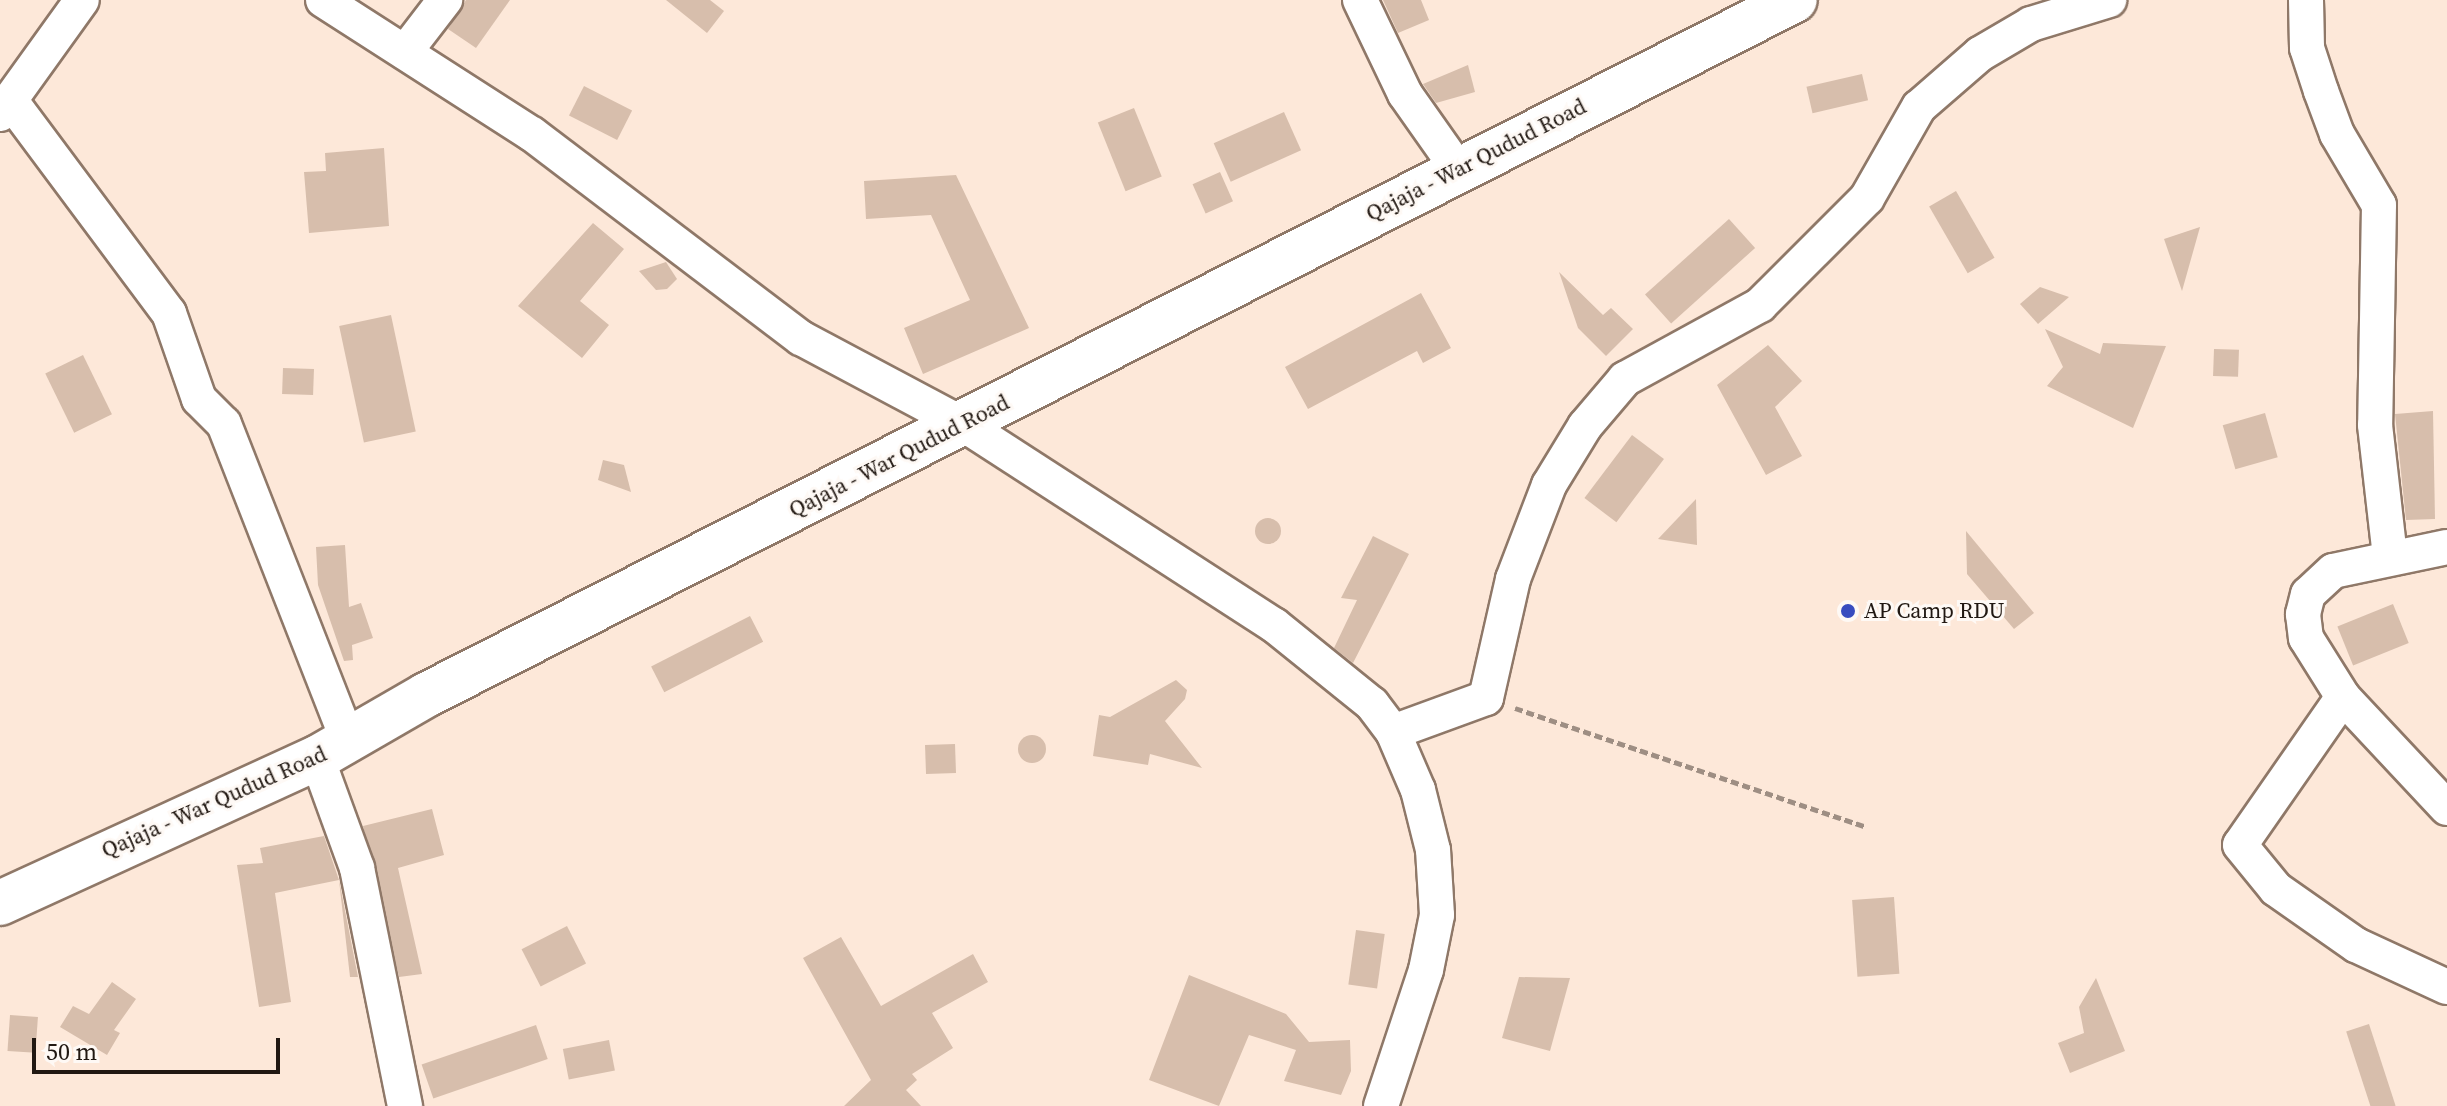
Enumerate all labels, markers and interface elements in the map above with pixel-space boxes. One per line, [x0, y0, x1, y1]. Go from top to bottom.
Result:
street label: Qajaja - War Qudud Road [1361, 93, 1591, 227]
street label: Qajaja - War Qudud Road [784, 389, 1014, 523]
place label: AP Camp RDU [1864, 598, 2004, 624]
marker: AP Camp RDU [1839, 602, 1857, 620]
street label: Qajaja - War Qudud Road [97, 740, 331, 864]
scale bar [36, 1022, 284, 1072]
text: 50 m [46, 1035, 97, 1068]

